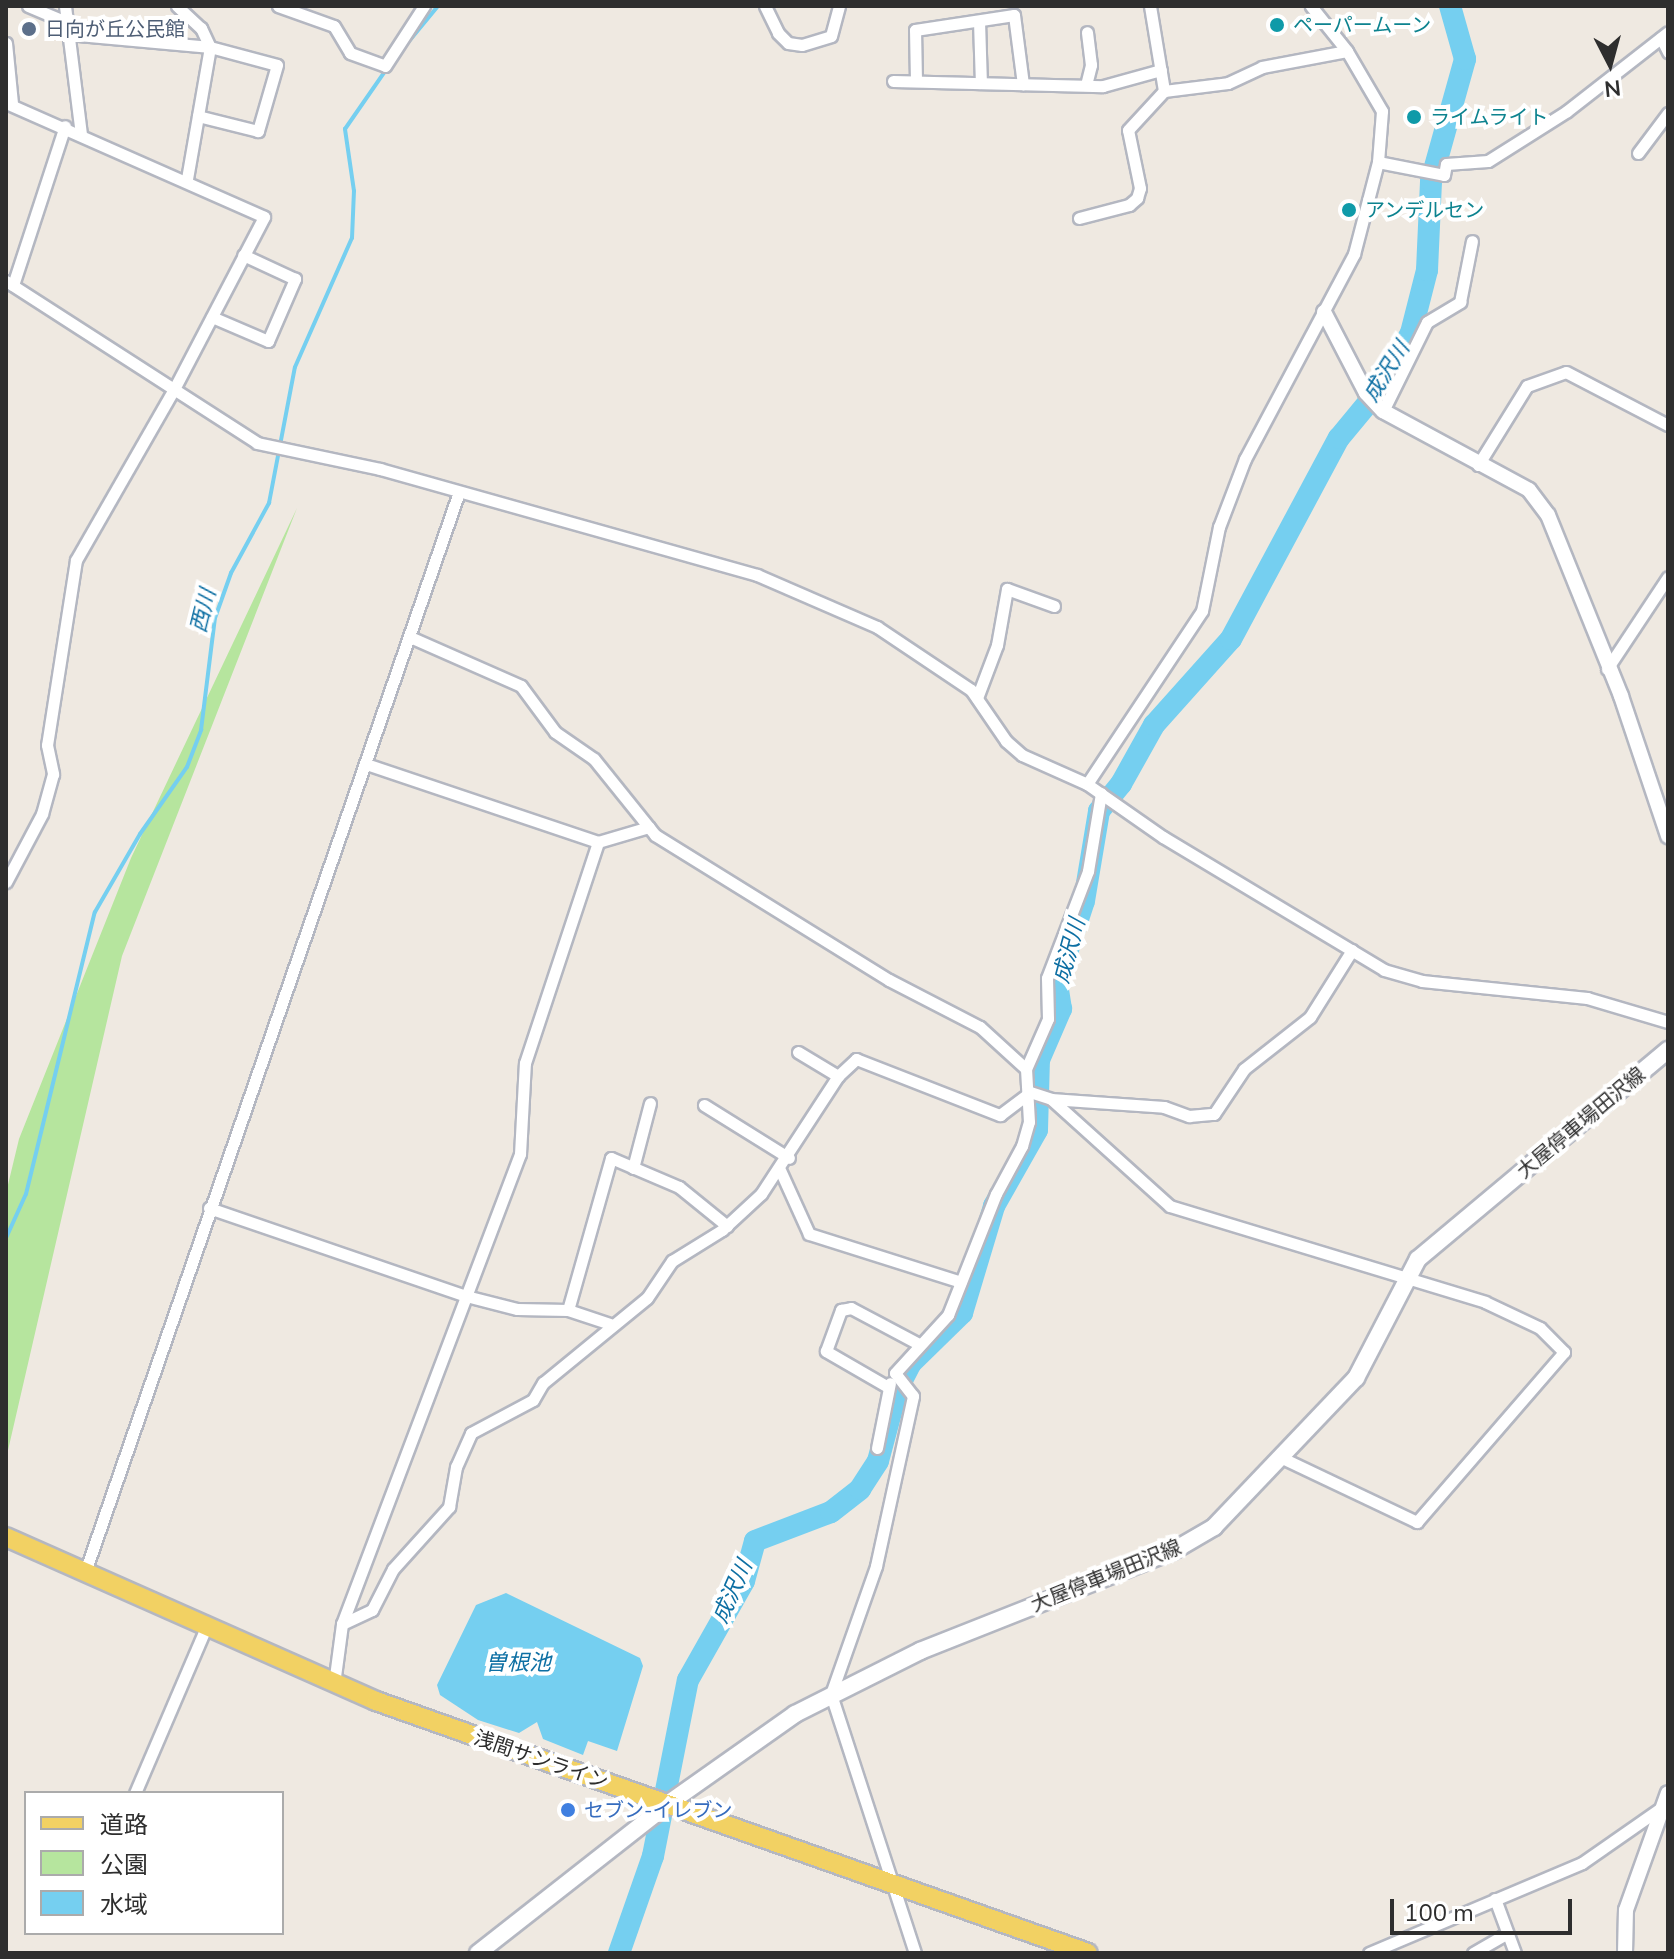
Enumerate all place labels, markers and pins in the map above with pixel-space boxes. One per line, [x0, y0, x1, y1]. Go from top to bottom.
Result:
place label: ペーパームーン [1293, 13, 1433, 37]
marker: ペーパームーン [1268, 16, 1286, 34]
place label: 日向が丘公民館 [45, 17, 185, 41]
marker: 日向が丘公民館 [20, 20, 38, 38]
place label: ライムライト [1430, 105, 1550, 129]
marker: ライムライト [1405, 108, 1423, 126]
place label: アンデルセン [1365, 198, 1485, 222]
marker: アンデルセン [1340, 201, 1358, 219]
place label: セブン-イレブン [584, 1798, 732, 1822]
marker: セブン-イレブン [559, 1801, 577, 1819]

